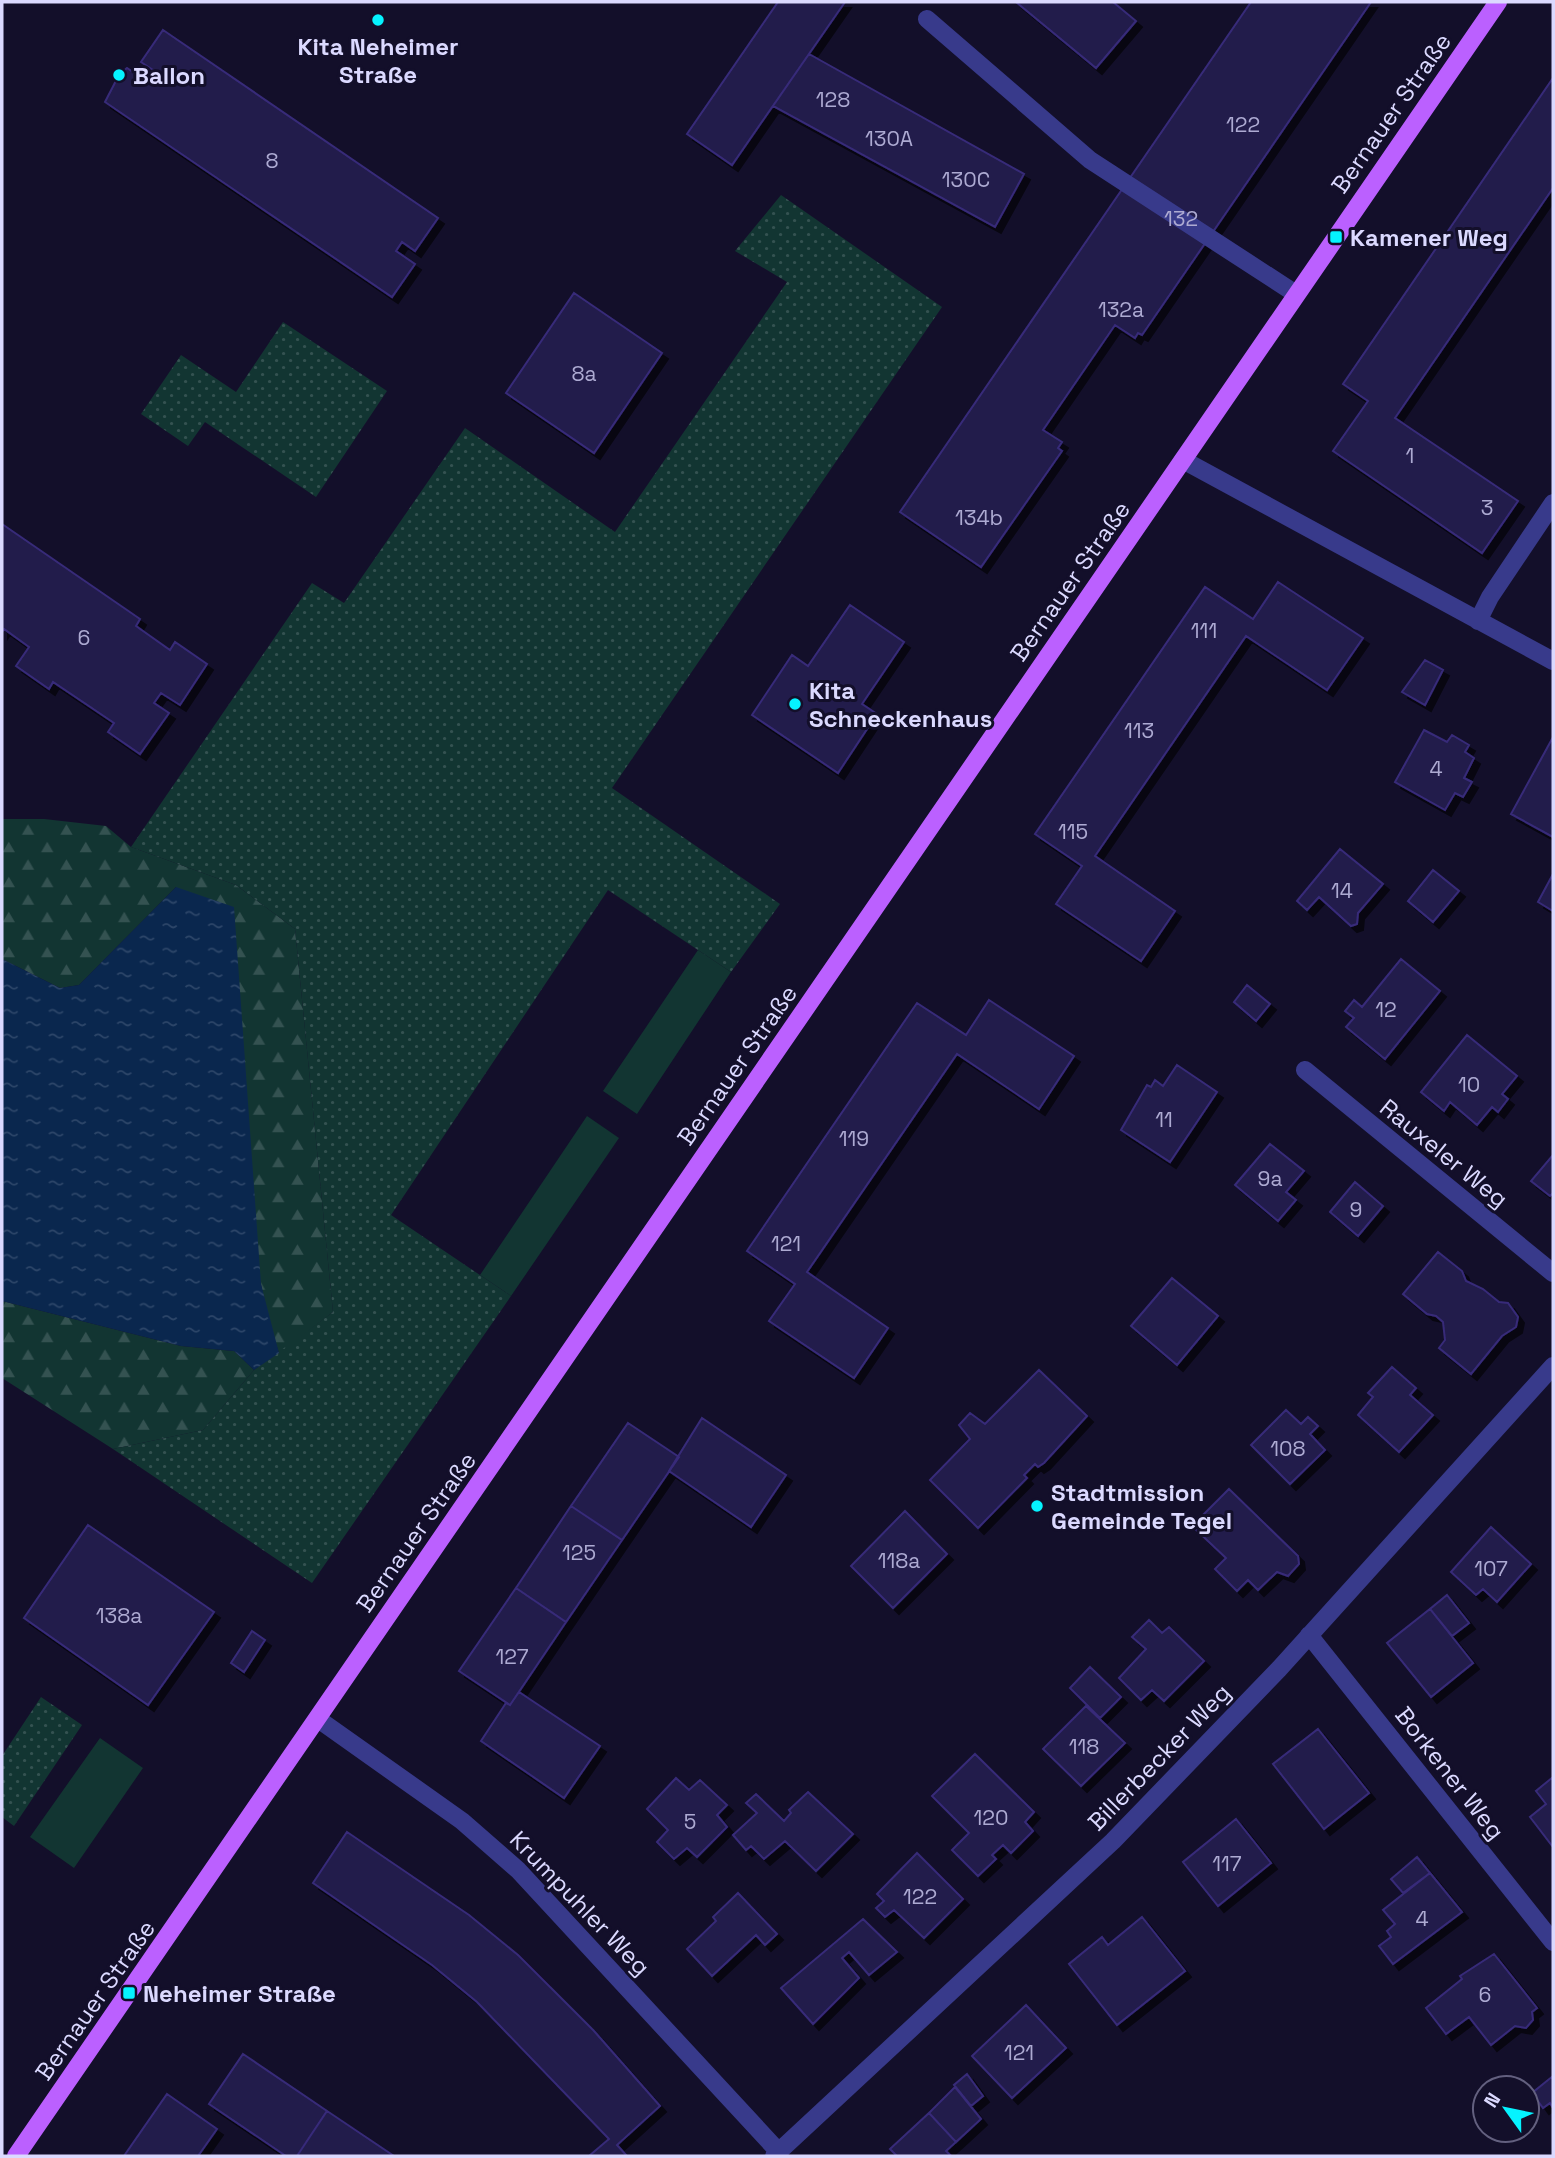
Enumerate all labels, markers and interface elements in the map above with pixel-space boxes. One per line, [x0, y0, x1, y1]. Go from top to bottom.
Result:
marker: Kita Neheimer Straße [370, 12, 386, 28]
street label: Bernauer Straße [1324, 27, 1458, 199]
place label: Kita Neheimer Straße [297, 31, 459, 90]
place label: Ballon [133, 60, 205, 91]
marker: Ballon [111, 67, 127, 83]
house number: 128 [816, 86, 850, 113]
house number: 122 [1226, 111, 1260, 138]
house number: 130A [865, 125, 913, 152]
house number: 8 [265, 147, 279, 174]
house number: 130C [942, 166, 990, 193]
house number: 132 [1164, 205, 1198, 232]
place label: Kamener Weg [1350, 222, 1508, 253]
marker: Kamener Weg [1328, 229, 1344, 245]
house number: 132a [1098, 296, 1144, 323]
house number: 8a [571, 360, 597, 387]
house number: 1 [1406, 442, 1414, 469]
house number: 3 [1481, 494, 1493, 521]
street label: Bernauer Straße [1003, 495, 1137, 667]
house number: 134b [955, 504, 1003, 531]
house number: 111 [1191, 617, 1217, 644]
house number: 6 [78, 624, 90, 651]
place label: Kita Schneckenhaus [809, 675, 992, 734]
marker: Kita Schneckenhaus [787, 696, 803, 712]
house number: 113 [1124, 717, 1154, 744]
house number: 4 [1429, 755, 1443, 782]
house number: 115 [1058, 818, 1088, 845]
house number: 14 [1331, 877, 1353, 904]
street label: Bernauer Straße [670, 979, 804, 1151]
house number: 12 [1375, 996, 1397, 1023]
house number: 10 [1458, 1071, 1480, 1098]
street label: Rauxeler Weg [1373, 1092, 1515, 1214]
house number: 11 [1155, 1106, 1173, 1133]
house number: 119 [839, 1125, 869, 1152]
house number: 9a [1258, 1165, 1282, 1192]
house number: 9 [1350, 1196, 1362, 1223]
house number: 121 [771, 1230, 801, 1257]
house number: 108 [1270, 1435, 1306, 1462]
street label: Bernauer Straße [349, 1446, 483, 1618]
place label: Stadtmission Gemeinde Tegel [1051, 1477, 1232, 1536]
marker: Stadtmission Gemeinde Tegel [1029, 1498, 1045, 1514]
house number: 125 [562, 1539, 596, 1566]
house number: 118a [878, 1547, 920, 1574]
house number: 107 [1474, 1555, 1508, 1582]
house number: 138a [96, 1602, 142, 1629]
house number: 127 [495, 1643, 529, 1670]
street label: Billerbecker Weg [1081, 1677, 1237, 1837]
street label: Borkener Weg [1388, 1700, 1512, 1846]
house number: 118 [1069, 1733, 1099, 1760]
house number: 120 [974, 1804, 1008, 1831]
house number: 5 [684, 1808, 696, 1835]
street label: Krumpuhler Weg [503, 1824, 657, 1982]
house number: 117 [1212, 1850, 1242, 1877]
house number: 122 [903, 1883, 937, 1910]
house number: 4 [1415, 1905, 1429, 1932]
street label: Bernauer Straße [28, 1914, 162, 2086]
place label: Neheimer Straße [143, 1978, 336, 2009]
house number: 6 [1479, 1981, 1491, 2008]
marker: Neheimer Straße [121, 1985, 137, 2001]
house number: 121 [1004, 2039, 1034, 2066]
north arrow [1471, 2074, 1541, 2144]
text: N [1478, 2088, 1506, 2112]

